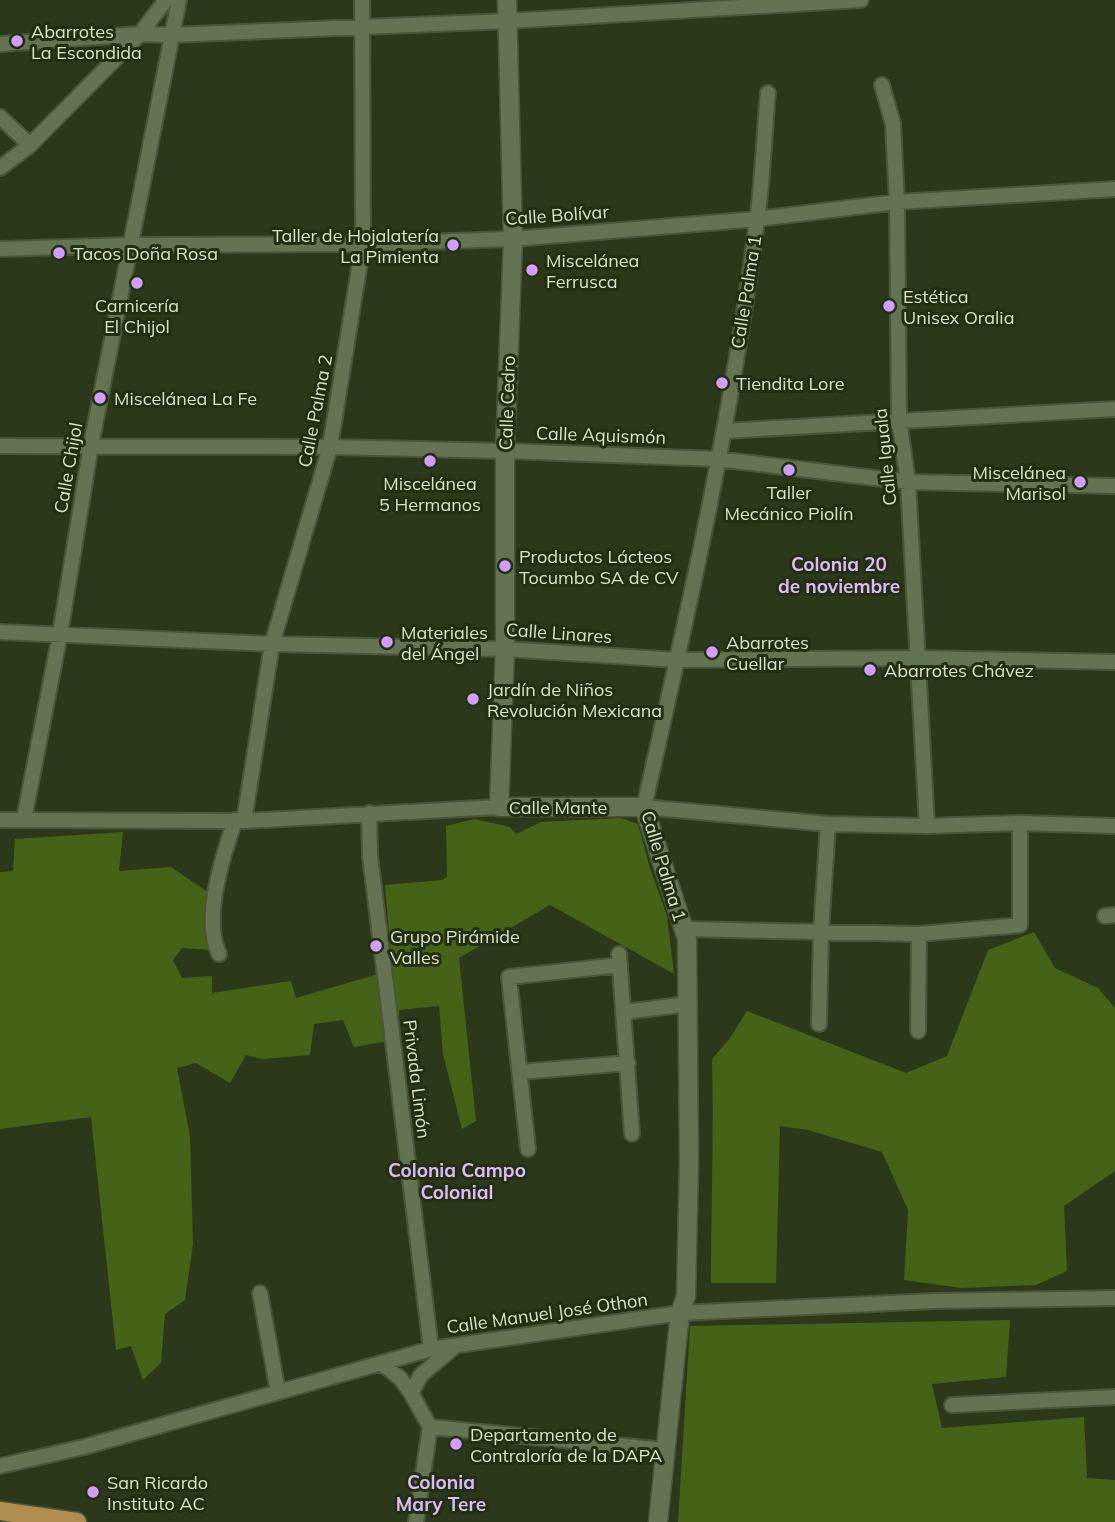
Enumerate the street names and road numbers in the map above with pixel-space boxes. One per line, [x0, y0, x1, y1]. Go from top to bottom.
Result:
street label: Calle Bolívar [504, 200, 610, 230]
street label: Calle Palma 1 [726, 234, 766, 350]
street label: Calle Palma 2 [293, 353, 337, 469]
street label: Calle Cedro [494, 355, 520, 451]
street label: Calle Iguala [868, 407, 902, 507]
street label: Calle Chijol [49, 421, 87, 515]
street label: Calle Aquismón [536, 421, 666, 449]
street label: Calle Linares [505, 618, 613, 648]
street label: Calle Mante [509, 796, 607, 819]
street label: Calle Palma 1 [636, 808, 692, 924]
street label: Privada Limón [398, 1018, 436, 1140]
street label: Calle Manuel José Othon [445, 1287, 649, 1339]

